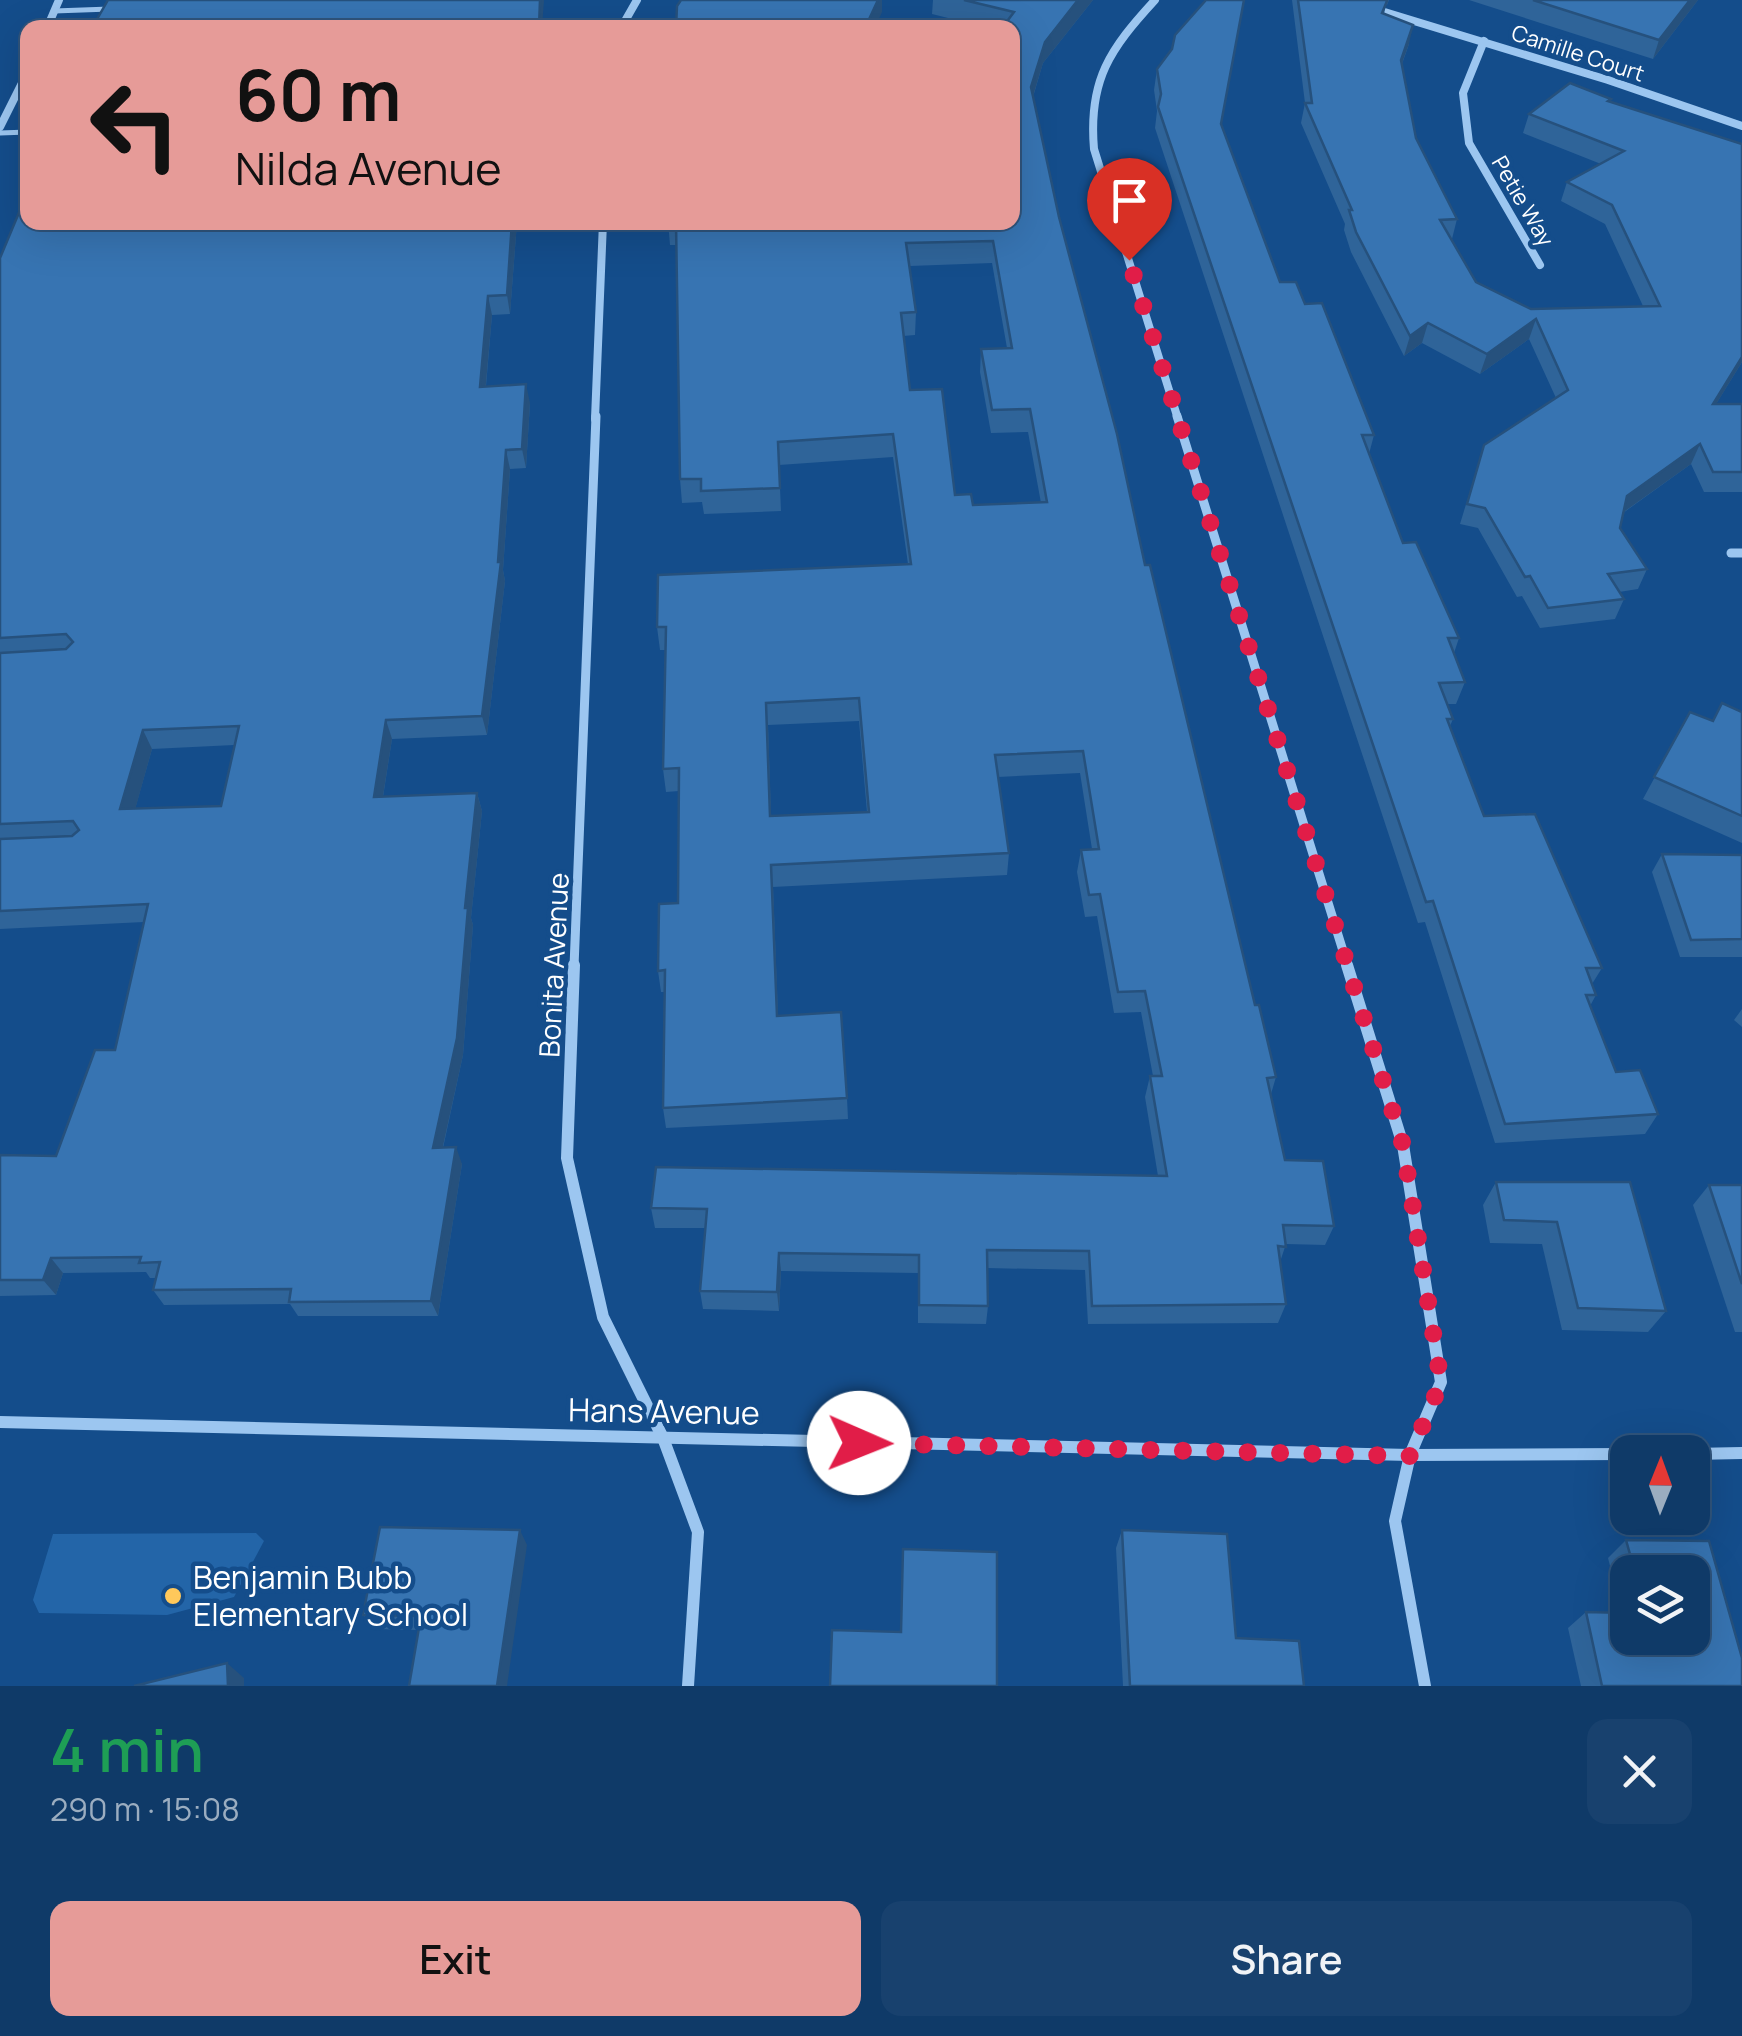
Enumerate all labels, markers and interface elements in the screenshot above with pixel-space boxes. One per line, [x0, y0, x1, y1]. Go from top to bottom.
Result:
street label: Camille Court [1508, 17, 1648, 89]
text: 60 m [235, 46, 402, 142]
icon: left [70, 60, 200, 190]
text: Nilda Avenue [235, 137, 502, 199]
street label: Petie Way [1485, 150, 1561, 252]
pin [1087, 158, 1172, 261]
icon: arrive [1102, 173, 1157, 228]
street label: Bonita Avenue [529, 872, 577, 1058]
street label: Hans Avenue [568, 1387, 760, 1435]
position arrow [807, 1391, 911, 1495]
north arrow [1610, 1435, 1710, 1535]
map controls [1610, 1435, 1710, 1655]
place label: Benjamin Bubb Elementary School [193, 1555, 468, 1636]
button: layers [1610, 1555, 1710, 1655]
marker: Benjamin Bubb Elementary School [162, 1585, 184, 1607]
text: 4 min [50, 1708, 204, 1790]
button: close [1587, 1719, 1692, 1824]
text: 290 m · 15:08 [50, 1787, 240, 1831]
button: Exit [50, 1901, 861, 2016]
button: Share [881, 1901, 1692, 2016]

